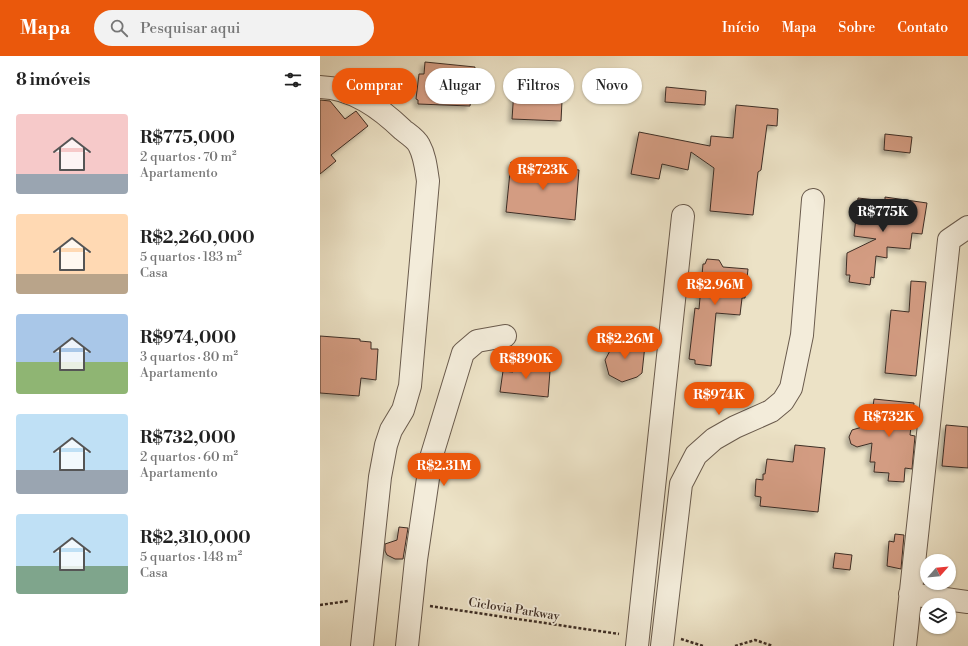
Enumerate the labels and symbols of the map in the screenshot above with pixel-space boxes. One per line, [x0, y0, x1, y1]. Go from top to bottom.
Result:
pin: R$723K [510, 157, 576, 191]
pin: R$775K [850, 199, 916, 233]
pin: R$2.96M [678, 272, 752, 306]
pin: R$2.26M [588, 326, 662, 360]
pin: R$890K [493, 346, 559, 380]
pin: R$974K [686, 382, 752, 416]
pin: R$732K [856, 404, 922, 438]
pin: R$2.31M [407, 453, 481, 487]
north arrow [920, 554, 956, 590]
street label: Ciclovia Parkway [467, 595, 561, 624]

